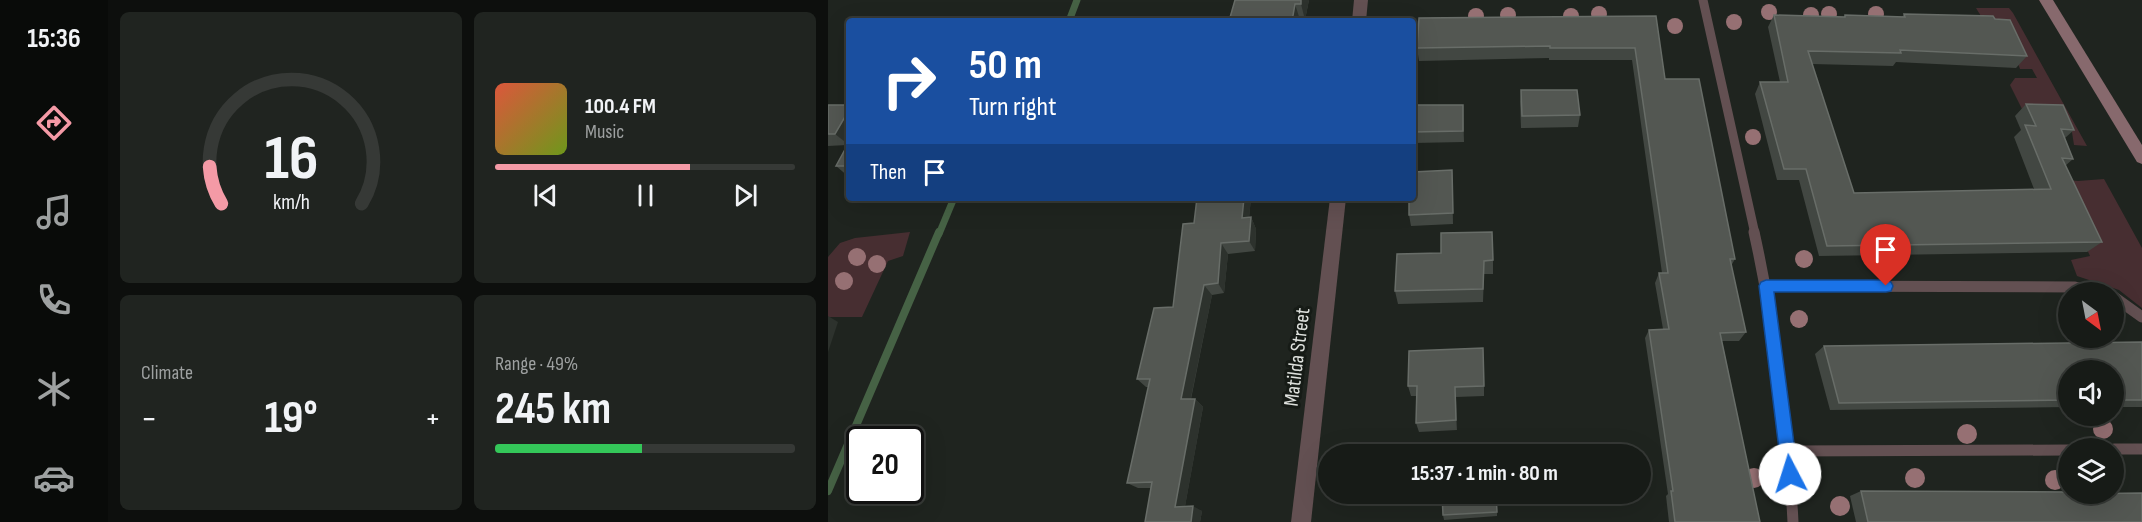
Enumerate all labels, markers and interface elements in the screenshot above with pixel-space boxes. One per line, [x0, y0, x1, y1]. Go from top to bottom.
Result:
text: 15:36 [27, 23, 81, 55]
text: 50 m [969, 40, 1042, 91]
icon: right [870, 42, 948, 120]
text: Turn right [969, 91, 1056, 123]
text: 100.4 FM [585, 93, 656, 120]
icon: directions [33, 102, 75, 144]
text: Music [585, 120, 624, 144]
text: 16 [264, 123, 318, 198]
icon: arrive [918, 156, 951, 189]
text: Then [870, 159, 906, 186]
icon: previous [529, 179, 562, 212]
icon: pause [629, 179, 662, 212]
icon: next [729, 179, 762, 212]
icon: music [33, 191, 75, 233]
text: km/h [272, 191, 310, 216]
pin [1860, 224, 1911, 286]
icon: arrive [1869, 233, 1902, 266]
icon: phone [33, 279, 75, 321]
north arrow [2058, 282, 2124, 348]
map controls [2058, 282, 2124, 504]
street label: Matilda Street [1279, 306, 1315, 408]
text: Range · 49% [495, 352, 578, 376]
button: sound [2058, 360, 2124, 426]
text: Climate [141, 361, 193, 385]
icon: climate [33, 368, 75, 410]
text: 245 km [495, 382, 611, 437]
text: 19° [264, 391, 318, 446]
text: − [141, 399, 157, 439]
text: + [425, 399, 441, 439]
speed limit sign: 20 [846, 426, 924, 504]
button: layers [2058, 438, 2124, 504]
position arrow [1758, 442, 1822, 506]
icon: car [33, 457, 75, 499]
text: 15:37 · 1 min · 80 m [1411, 460, 1558, 487]

